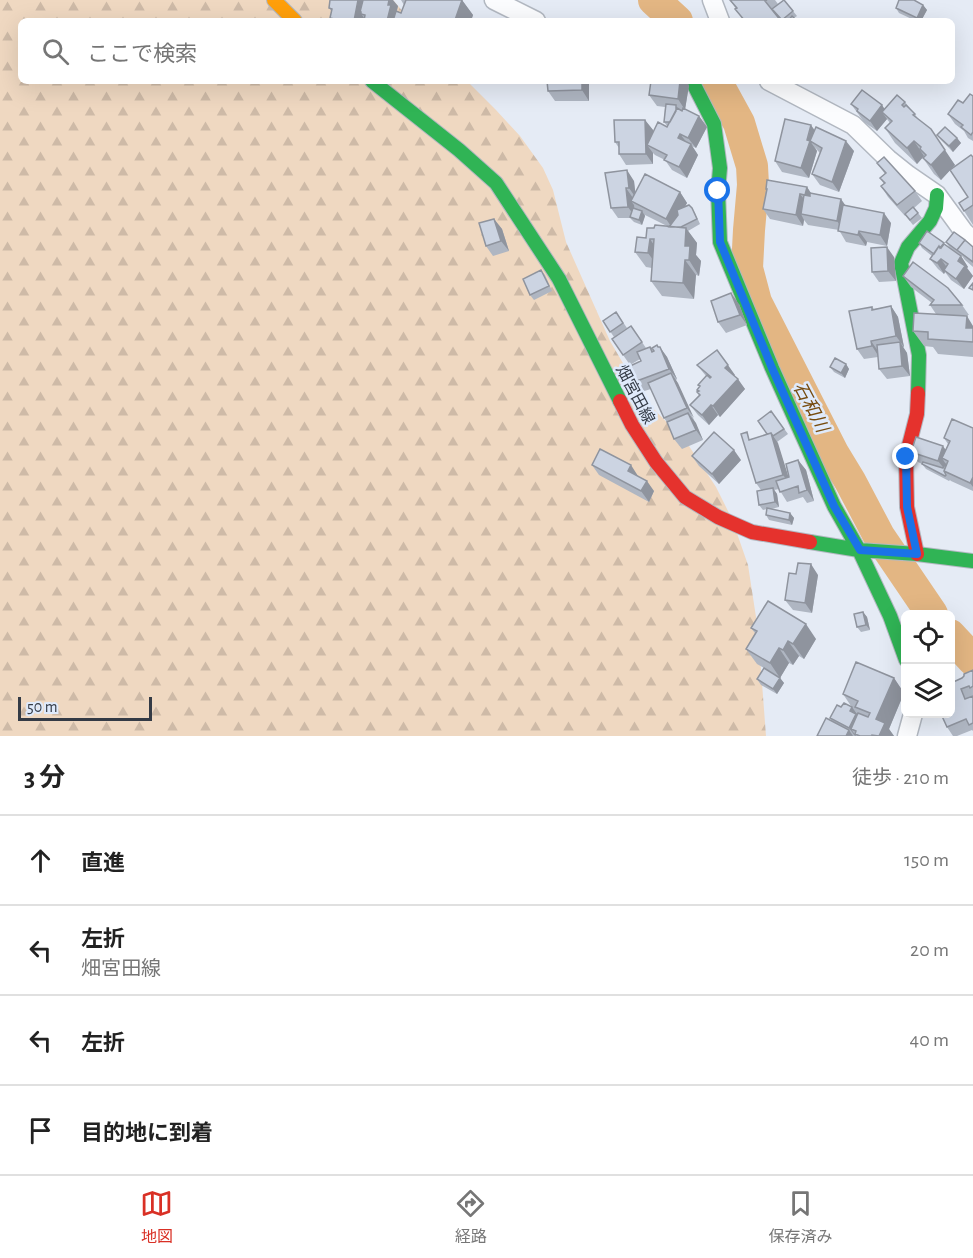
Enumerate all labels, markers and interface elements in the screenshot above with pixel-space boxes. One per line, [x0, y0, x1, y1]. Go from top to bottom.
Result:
search box [18, 18, 955, 84]
icon: search [39, 35, 72, 68]
text: ここで検索 [87, 43, 197, 65]
route start [704, 177, 730, 203]
street label: 畑宮田線 [613, 362, 658, 426]
water label: 石和川 [789, 379, 833, 437]
route end [892, 443, 918, 469]
map controls [901, 610, 955, 718]
button: locate [901, 610, 955, 664]
button: layers [901, 664, 955, 718]
scale bar [18, 694, 152, 722]
text: 50 m [27, 699, 58, 715]
text: 3 分 [24, 765, 65, 791]
text: 徒歩 · 210 m [852, 768, 949, 788]
icon: ahead [24, 844, 57, 877]
text: 150 m [904, 850, 949, 870]
text: 直進 [81, 852, 125, 874]
text: 左折 [81, 928, 125, 950]
icon: left [24, 934, 57, 967]
text: 20 m [910, 940, 949, 960]
text: 畑宮田線 [81, 959, 161, 979]
icon: left [24, 1024, 57, 1057]
text: 40 m [910, 1030, 949, 1050]
text: 左折 [81, 1032, 125, 1054]
icon: arrive [24, 1114, 57, 1147]
text: 目的地に到着 [81, 1122, 213, 1144]
tab: 地図 [140, 1187, 173, 1247]
tab: 経路 [454, 1187, 487, 1247]
tab: 保存済み [768, 1187, 832, 1247]

